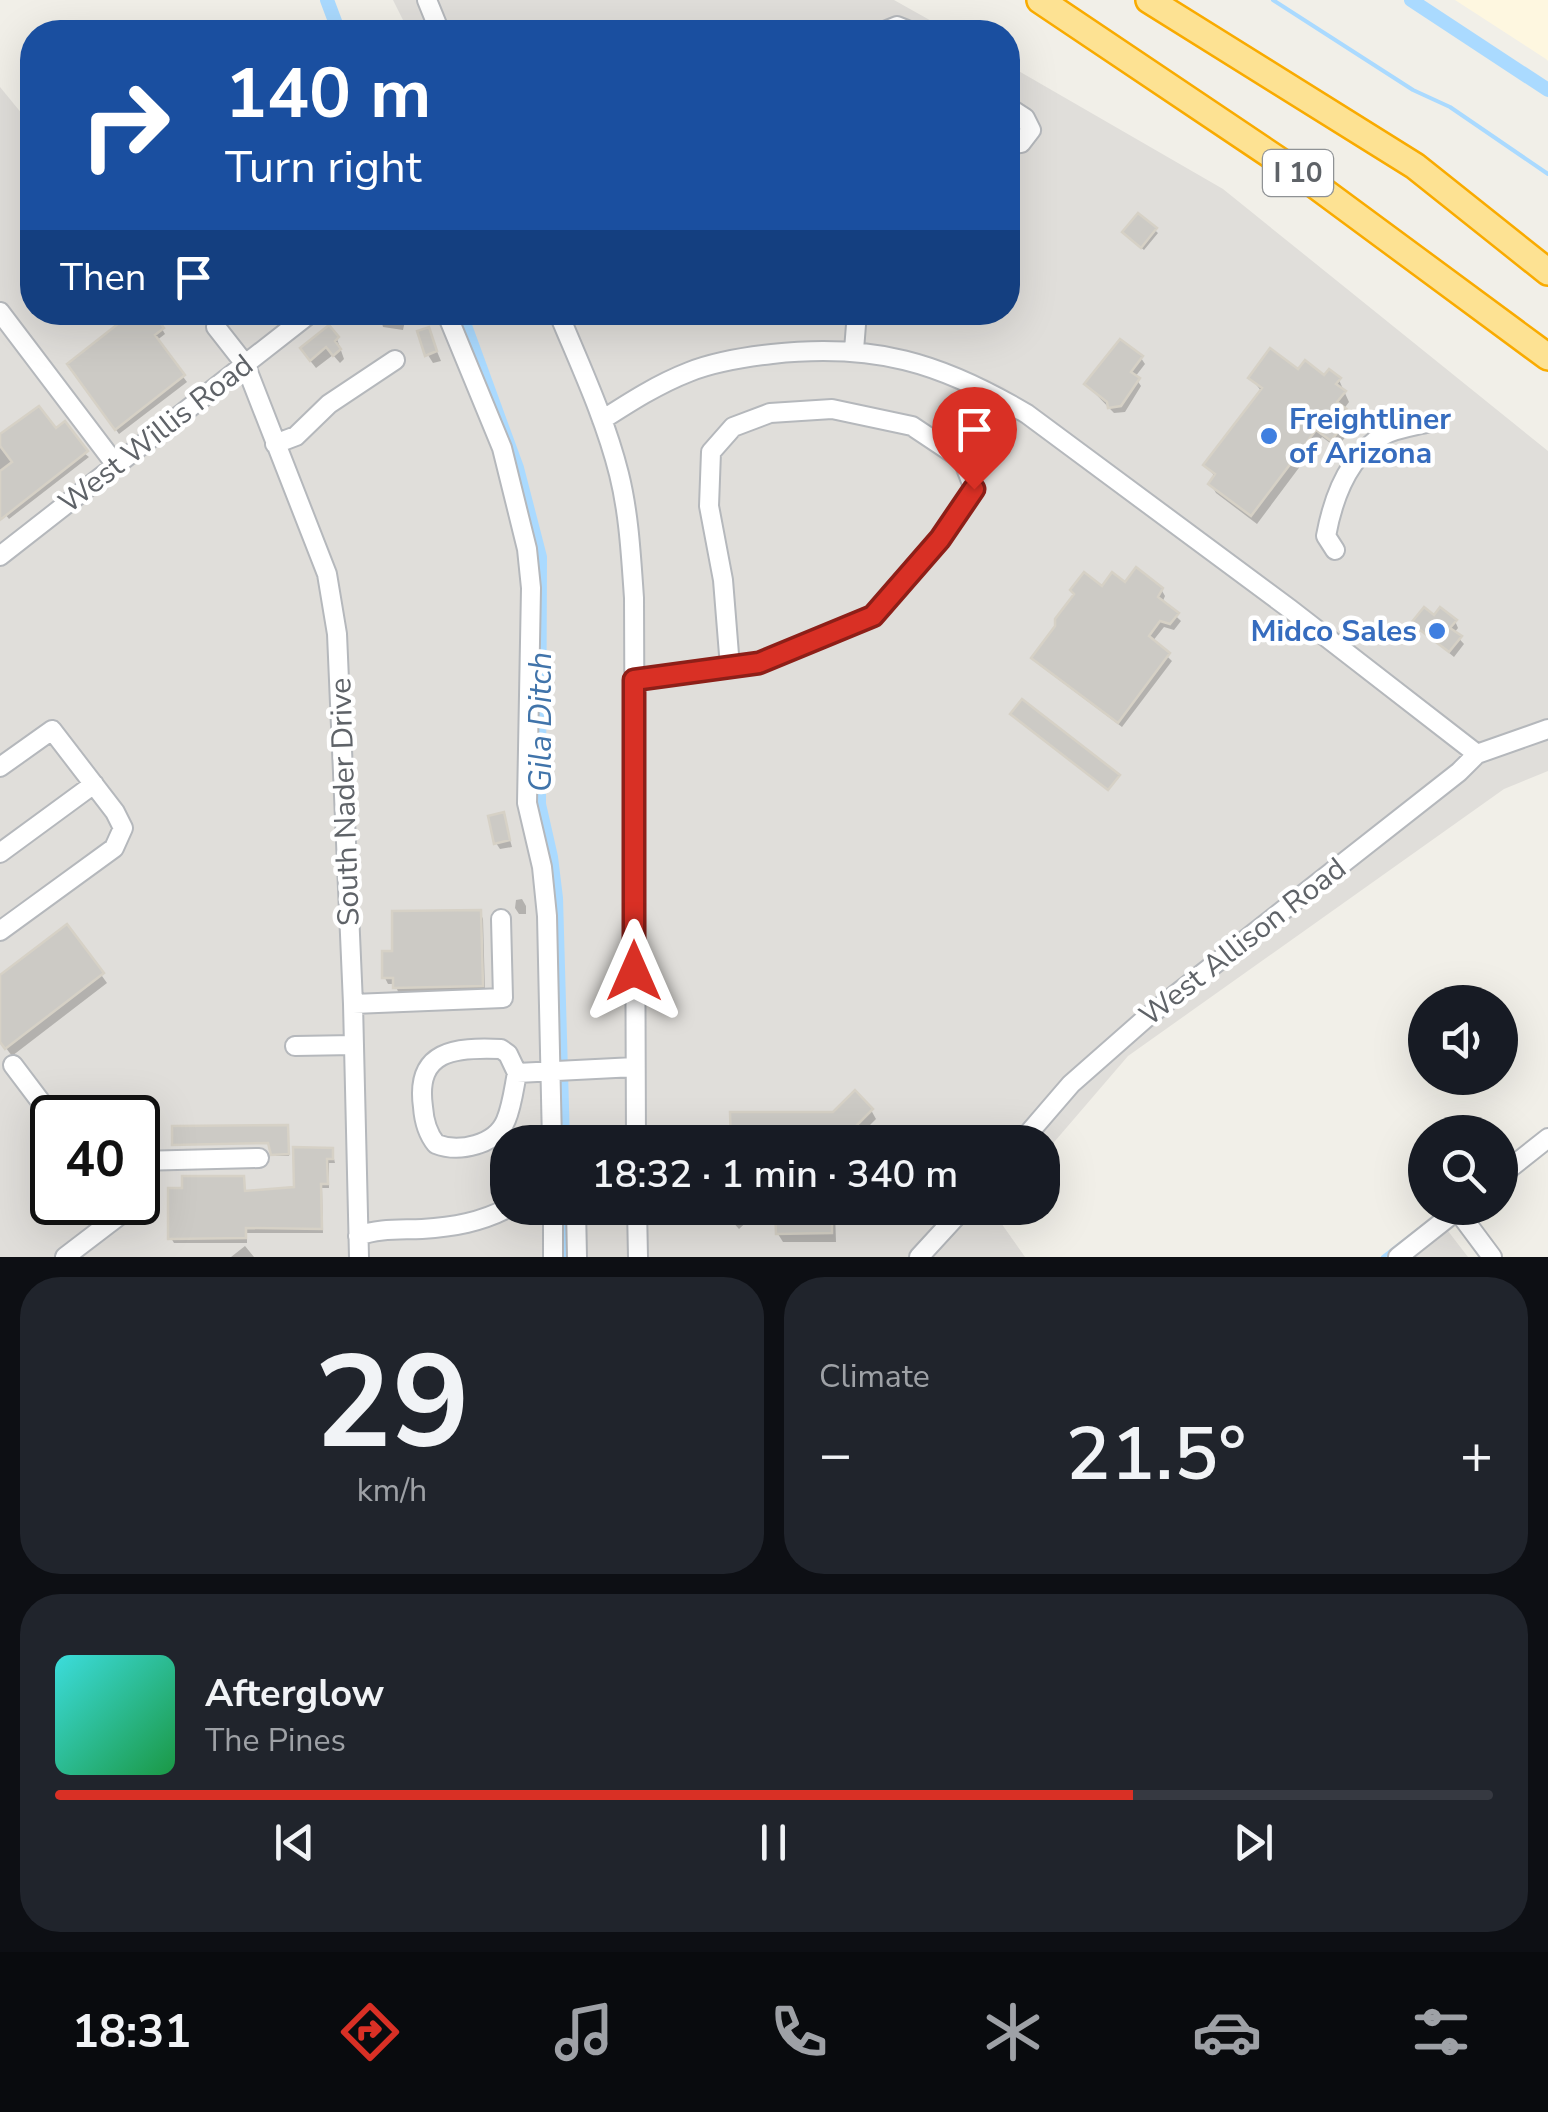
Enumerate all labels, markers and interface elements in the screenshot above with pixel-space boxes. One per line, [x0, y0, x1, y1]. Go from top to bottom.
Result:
text: 140 m [225, 46, 431, 142]
icon: right [60, 60, 190, 190]
text: Turn right [225, 137, 422, 198]
road number: I 10 [1263, 150, 1333, 196]
icon: arrive [166, 250, 221, 305]
text: Then [60, 252, 146, 303]
street label: West Willis Road [50, 345, 262, 523]
pin [932, 387, 1017, 490]
place label: Freightliner of Arizona [1289, 399, 1451, 474]
icon: arrive [947, 402, 1002, 457]
marker: Freightliner of Arizona [1258, 425, 1280, 447]
place label: Midco Sales [1250, 611, 1417, 652]
marker: Midco Sales [1426, 620, 1448, 642]
water label: Gila Ditch [519, 652, 562, 792]
street label: South Nader Drive [320, 677, 370, 927]
street label: West Allison Road [1131, 848, 1355, 1036]
position arrow [582, 919, 686, 1023]
map controls [1408, 985, 1518, 1225]
button: sound [1408, 985, 1518, 1095]
speed limit sign: 40 [30, 1095, 160, 1225]
button: search [1408, 1115, 1518, 1225]
text: 18:32 · 1 min · 340 m [592, 1149, 958, 1200]
text: 29 [314, 1315, 470, 1492]
text: Climate [819, 1355, 930, 1398]
text: 21.5° [1066, 1403, 1246, 1505]
text: − [819, 1417, 852, 1492]
text: + [1460, 1417, 1493, 1492]
text: km/h [357, 1469, 427, 1512]
text: Afterglow [205, 1668, 384, 1719]
text: The Pines [205, 1719, 346, 1762]
icon: previous [267, 1815, 322, 1870]
icon: pause [746, 1815, 801, 1870]
icon: next [1226, 1815, 1281, 1870]
icon: directions [335, 1997, 405, 2067]
icon: music [549, 1997, 619, 2067]
icon: phone [764, 1997, 834, 2067]
icon: climate [978, 1997, 1048, 2067]
icon: car [1192, 1997, 1262, 2067]
icon: filters [1406, 1997, 1476, 2067]
text: 18:31 [72, 2002, 191, 2063]

